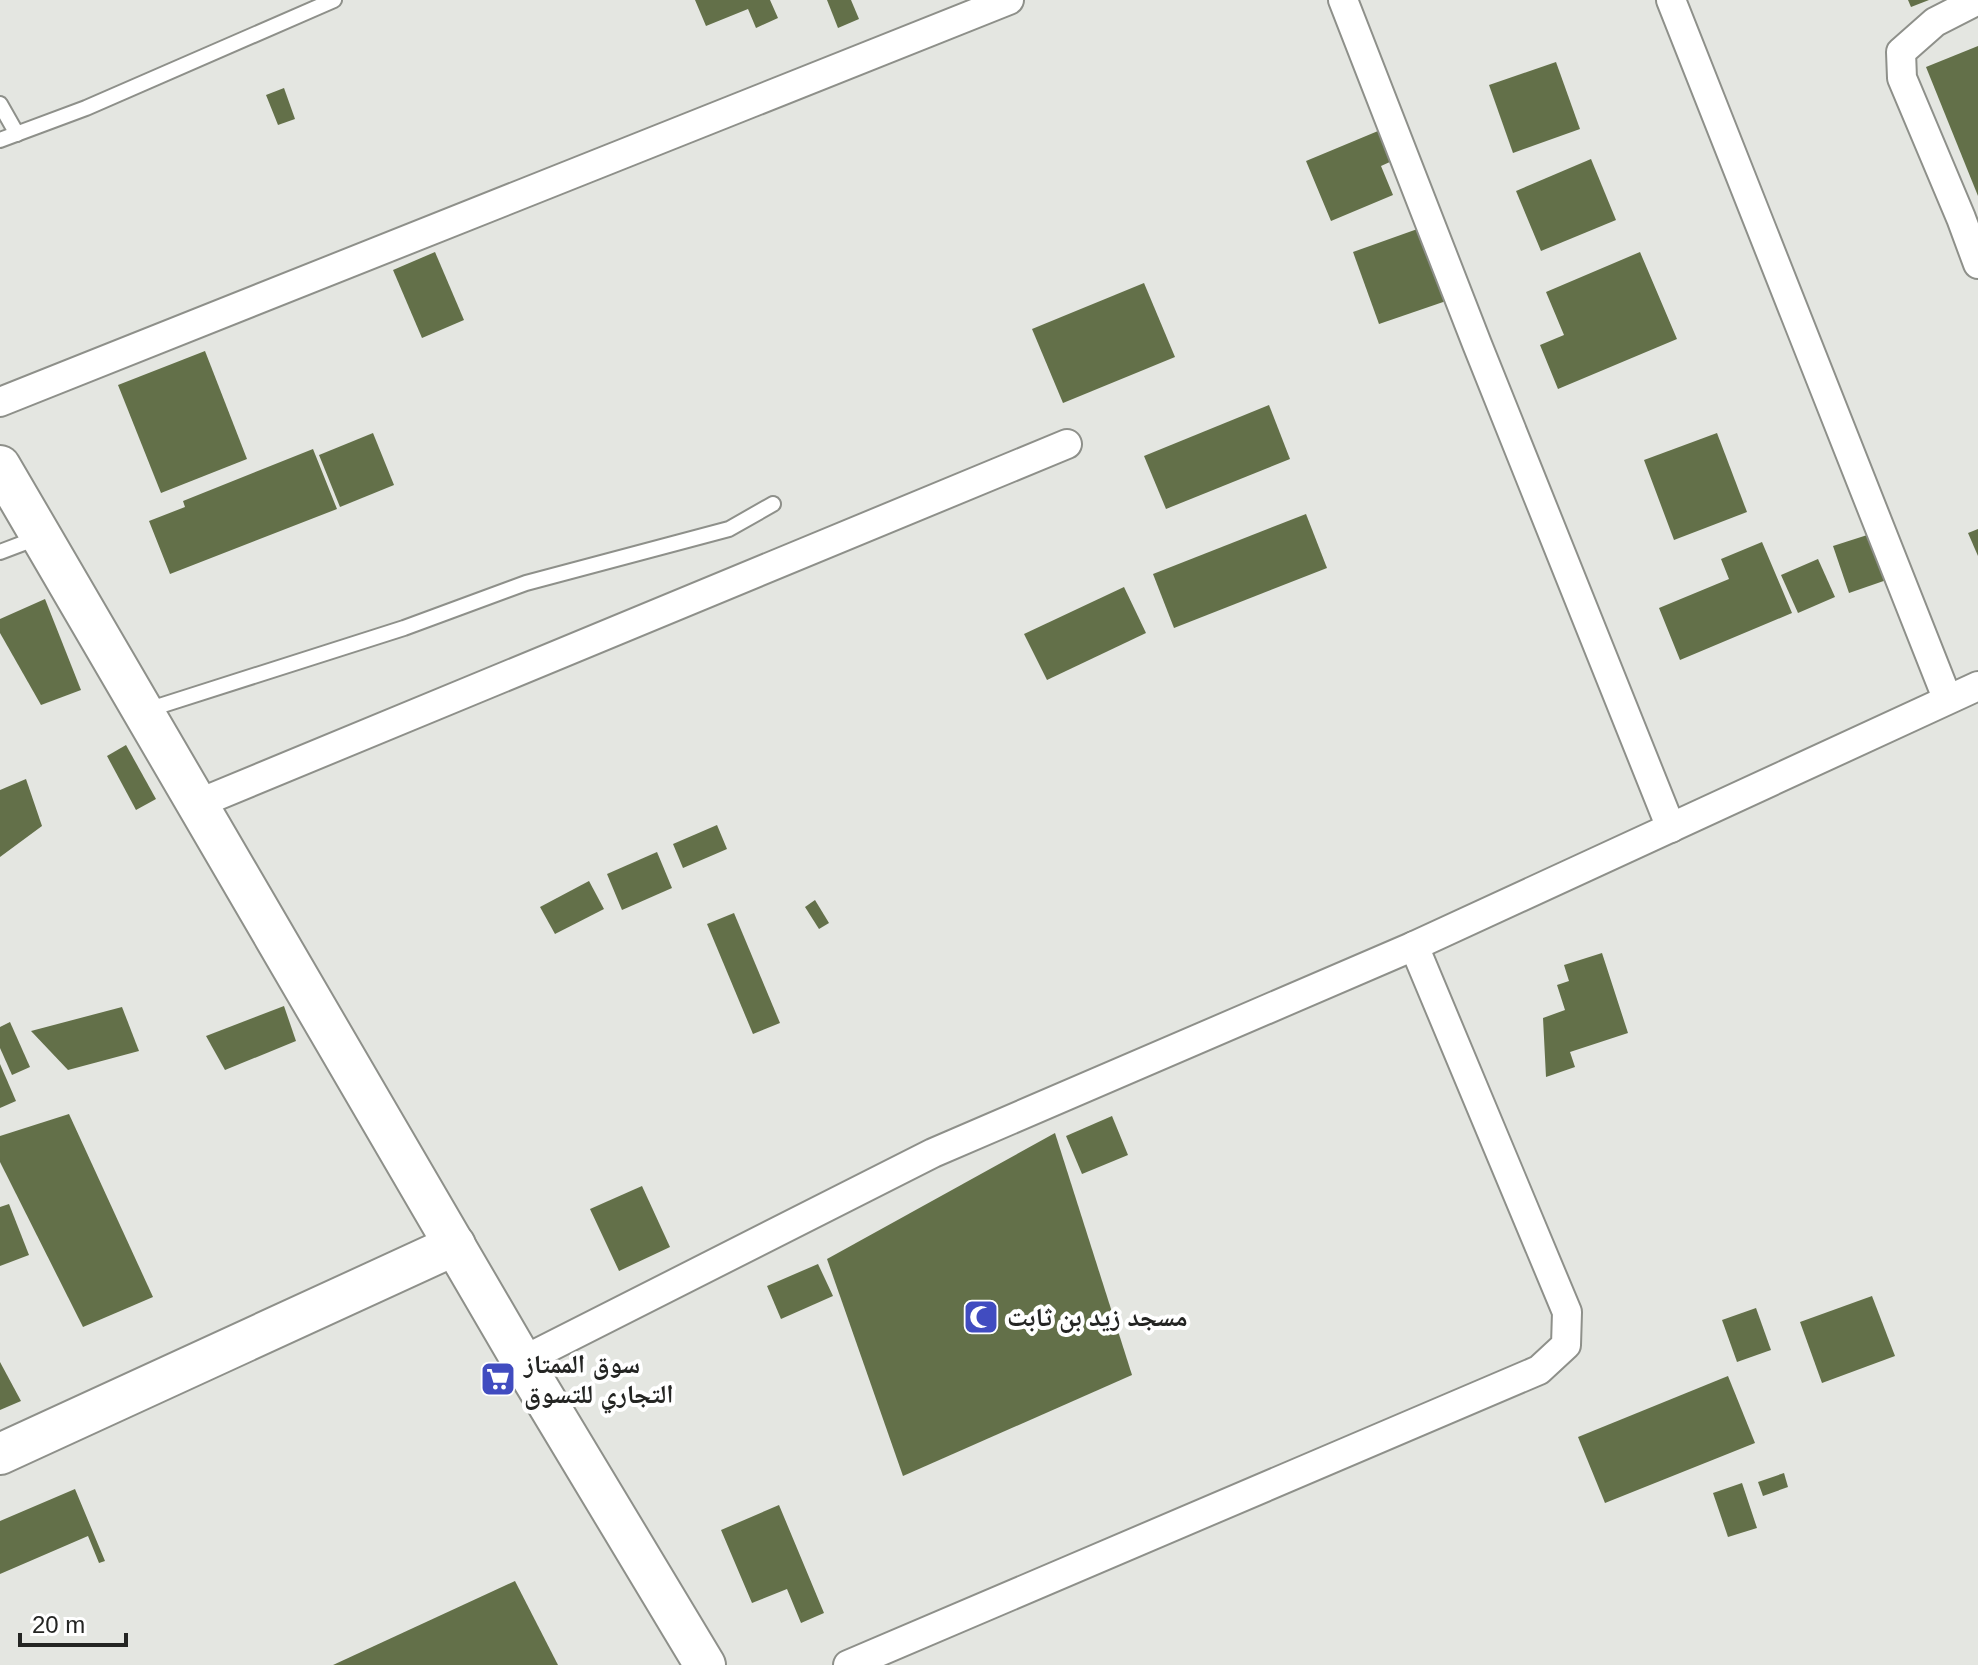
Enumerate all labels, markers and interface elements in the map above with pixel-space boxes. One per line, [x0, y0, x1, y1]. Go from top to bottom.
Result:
mosque icon: مسجد زيد بن ثابت [962, 1298, 1000, 1336]
place label: مسجد زيد بن ثابت [1007, 1302, 1188, 1333]
place label: سوق الممتاز التجاري للتسوق [523, 1349, 674, 1414]
supermarket icon: سوق الممتاز التجاري للتسوق [479, 1360, 517, 1398]
scale bar [20, 1597, 126, 1647]
text: 20 m [32, 1611, 85, 1638]

